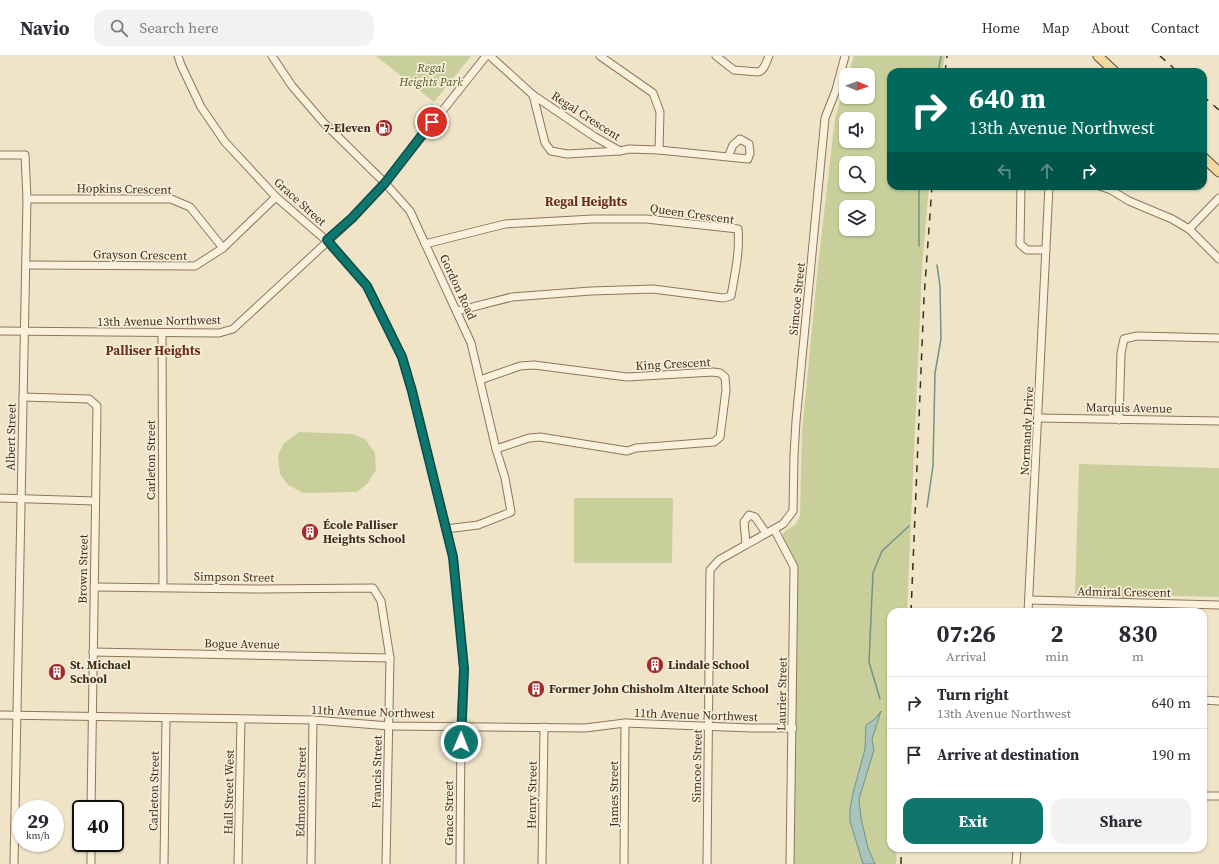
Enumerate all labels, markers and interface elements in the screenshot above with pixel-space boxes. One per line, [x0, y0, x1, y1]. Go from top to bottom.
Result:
search box [94, 10, 374, 46]
text: Navio [20, 15, 70, 41]
icon: search [108, 17, 130, 39]
text: Search here [140, 17, 219, 38]
text: Home [982, 18, 1020, 38]
text: Map [1042, 18, 1069, 38]
text: About [1091, 18, 1129, 38]
text: Contact [1151, 18, 1199, 38]
park label: Regal Heights Park [398, 60, 463, 90]
north arrow [839, 68, 875, 104]
map controls [839, 68, 875, 236]
text: 640 m [969, 79, 1046, 117]
icon: right [903, 84, 955, 136]
street label: Regal Crescent [548, 88, 624, 144]
pin [415, 105, 449, 139]
icon: arrive [421, 111, 443, 133]
button: sound [839, 112, 875, 148]
text: 13th Avenue Northwest [969, 115, 1154, 140]
fuel station icon: 7-Eleven [374, 118, 394, 138]
place label: 7-Eleven [324, 120, 372, 136]
button: search [839, 156, 875, 192]
icon: left [994, 160, 1016, 182]
icon: ahead [1036, 160, 1058, 182]
icon: right [1078, 160, 1100, 182]
street label: Grace Street [270, 174, 330, 230]
street label: Hopkins Crescent [76, 180, 172, 198]
district label: Regal Heights [545, 193, 627, 210]
street label: Queen Crescent [649, 200, 735, 228]
button: layers [839, 200, 875, 236]
street label: Grayson Crescent [93, 246, 187, 264]
street label: Gordon Road [436, 252, 480, 322]
street label: Simcoe Street [785, 262, 809, 336]
street label: 13th Avenue Northwest [97, 312, 221, 330]
district label: Palliser Heights [106, 342, 200, 359]
street label: King Crescent [635, 354, 711, 374]
street label: Normandy Drive [1017, 386, 1037, 476]
street label: Marquis Avenue [1086, 399, 1172, 417]
street label: Albert Street [2, 403, 20, 471]
street label: Carleton Street [143, 420, 159, 500]
place label: École Palliser Heights School [323, 517, 406, 547]
building icon: École Palliser Heights School [300, 522, 320, 542]
street label: Brown Street [74, 534, 92, 604]
street label: Simpson Street [194, 568, 274, 586]
street label: Admiral Crescent [1077, 583, 1171, 601]
text: 07:26 [937, 617, 996, 650]
text: 2 [1051, 617, 1064, 650]
text: 830 [1118, 617, 1157, 650]
street label: Bogue Avenue [204, 635, 280, 653]
text: Arrival [946, 648, 986, 665]
text: min [1045, 648, 1069, 665]
text: m [1132, 648, 1144, 665]
building icon: Lindale School [645, 655, 665, 675]
place label: St. Michael School [70, 657, 131, 687]
place label: Lindale School [668, 657, 750, 673]
street label: Laurier Street [773, 657, 791, 731]
building icon: St. Michael School [47, 662, 67, 682]
building icon: Former John Chisholm Alternate School [526, 679, 546, 699]
place label: Former John Chisholm Alternate School [549, 681, 769, 697]
text: Turn right [937, 684, 1009, 705]
icon: right [903, 692, 925, 714]
text: 640 m [1151, 692, 1191, 713]
street label: 11th Avenue Northwest [311, 702, 435, 722]
street label: 11th Avenue Northwest [634, 705, 758, 725]
text: 13th Avenue Northwest [937, 705, 1071, 722]
position arrow [440, 721, 482, 763]
street label: Simcoe Street [688, 729, 706, 803]
street label: Francis Street [368, 735, 386, 809]
icon: arrive [903, 744, 925, 766]
text: Arrive at destination [937, 744, 1079, 765]
text: 190 m [1151, 744, 1191, 765]
street label: Edmonton Street [292, 747, 310, 837]
street label: Hall Street West [220, 749, 238, 834]
street label: Carleton Street [145, 751, 163, 831]
street label: Henry Street [523, 761, 541, 829]
street label: James Street [606, 761, 622, 828]
street label: Grace Street [441, 780, 457, 846]
button: Exit [903, 798, 1043, 844]
button: Share [1051, 798, 1191, 844]
speed limit sign: 40 [72, 800, 124, 852]
text: 29 [27, 807, 49, 835]
text: km/h [26, 829, 50, 842]

